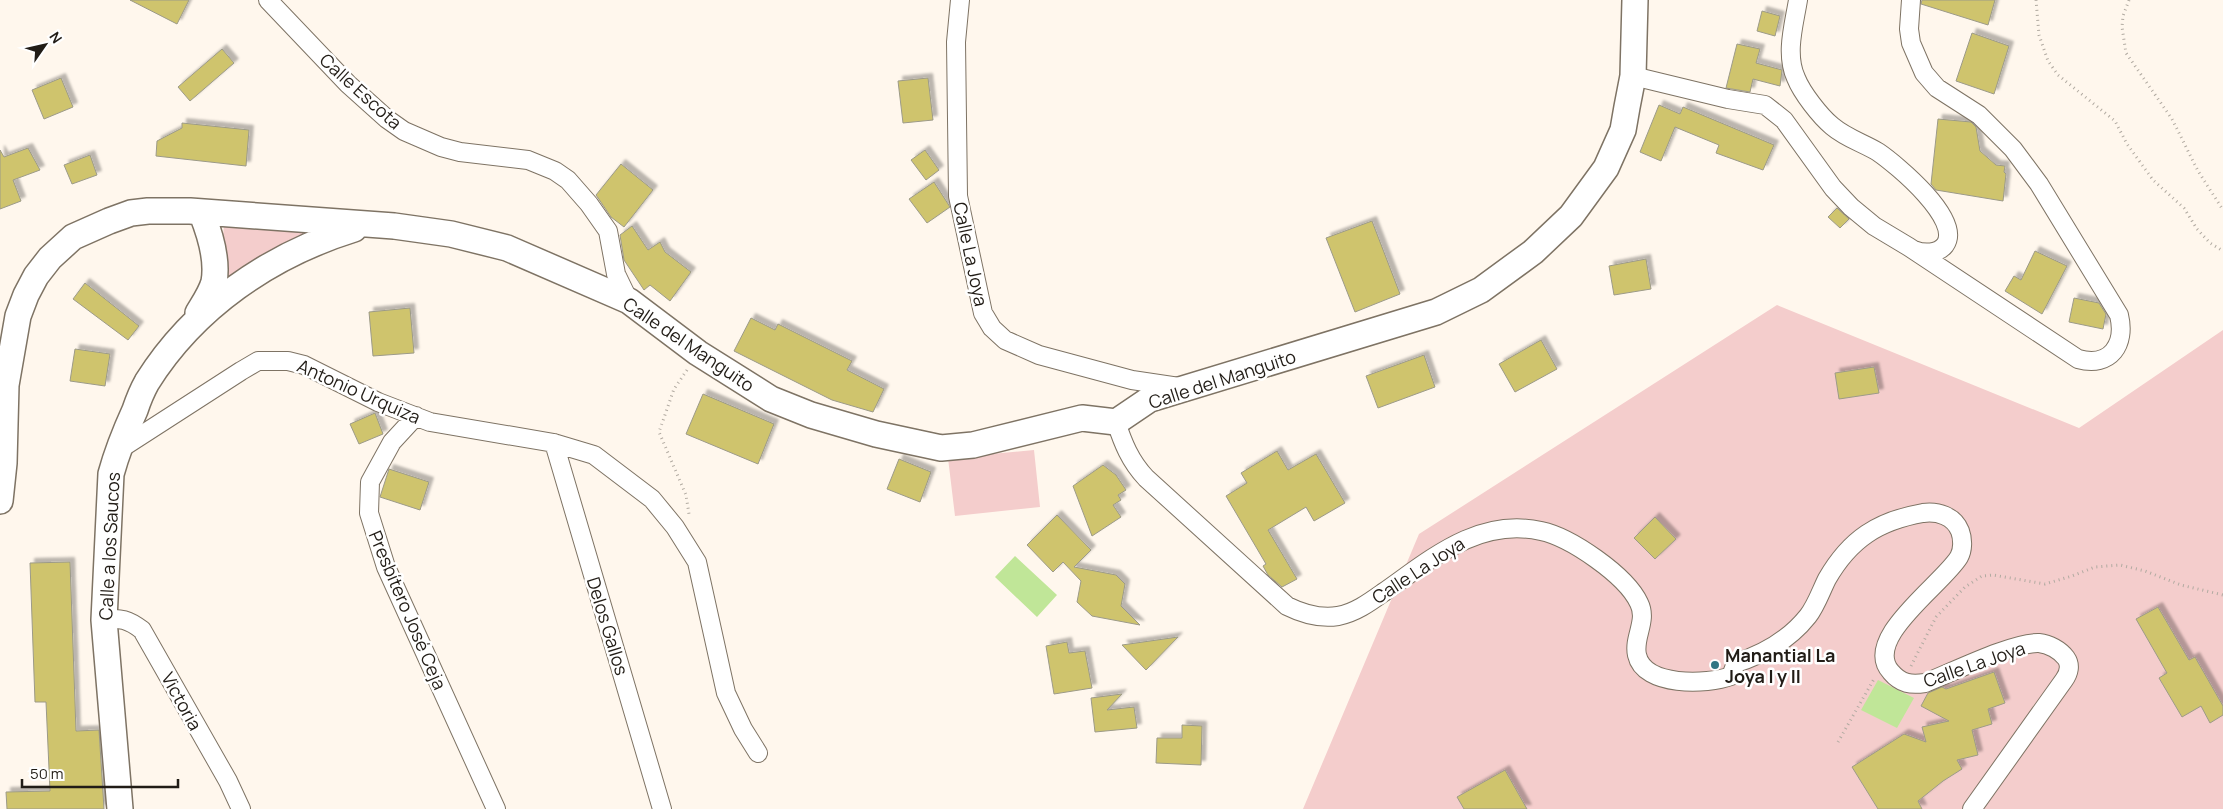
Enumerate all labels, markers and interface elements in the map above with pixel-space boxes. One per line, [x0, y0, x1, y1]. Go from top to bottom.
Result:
north arrow [20, 20, 70, 70]
text: N [46, 28, 67, 47]
street label: Calle Escota [315, 48, 407, 134]
street label: Calle La Joya [948, 200, 994, 308]
street label: Calle del Manguito [619, 291, 759, 397]
street label: Calle del Manguito [1145, 344, 1299, 414]
street label: Antonio Urquiza [294, 353, 424, 429]
street label: Calle a los Saucos [93, 471, 125, 621]
street label: Presbítero José Ceja [364, 527, 452, 693]
street label: Calle La Joya [1367, 531, 1469, 609]
street label: Delos Gallos [582, 574, 634, 678]
street label: Calle La Joya [1920, 635, 2028, 693]
place label: Manantial La Joya I y II [1725, 643, 1835, 688]
marker: Manantial La Joya I y II [1709, 659, 1721, 671]
street label: Victoria [156, 668, 208, 734]
scale bar [22, 756, 179, 788]
text: 50 m [30, 763, 64, 784]

